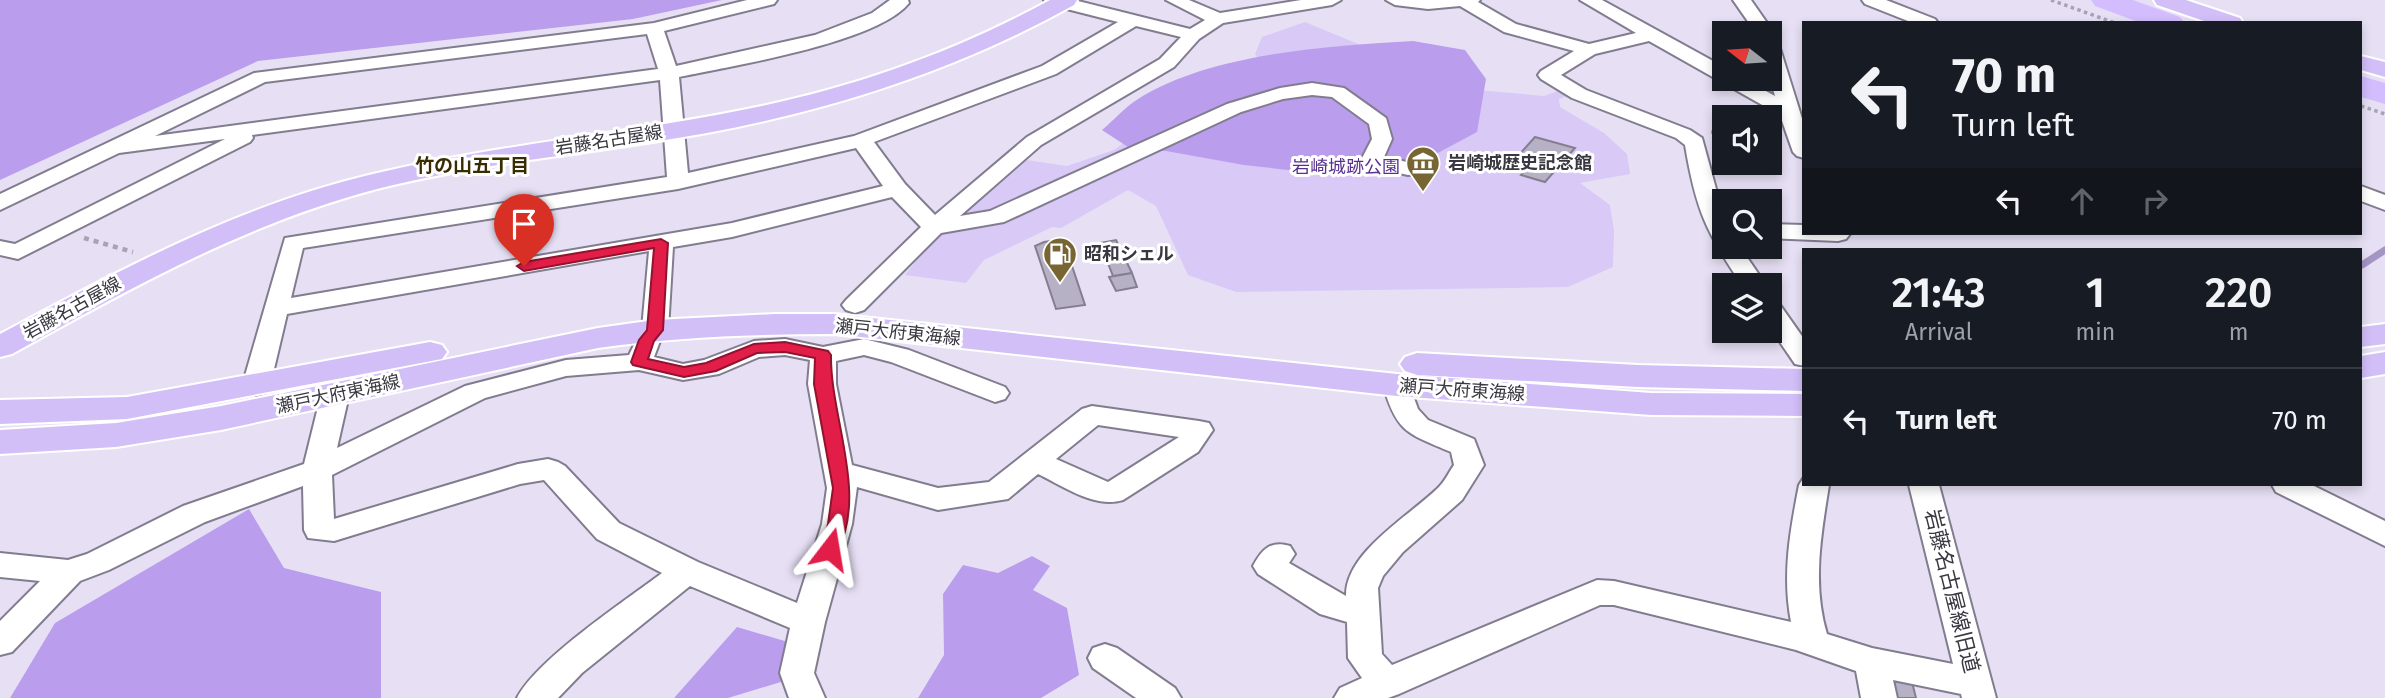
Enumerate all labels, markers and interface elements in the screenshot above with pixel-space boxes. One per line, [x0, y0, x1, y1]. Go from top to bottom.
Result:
north arrow [1712, 21, 1782, 91]
map controls [1712, 21, 1782, 343]
text: 70 m [1952, 46, 2056, 105]
icon: left [1837, 49, 1928, 140]
button: sound [1712, 105, 1782, 175]
text: Turn left [1952, 106, 2074, 144]
street label: 岩藤名古屋線 [554, 121, 664, 159]
museum icon: 岩崎城歴史記念館 [1404, 144, 1442, 193]
place label: 岩崎城歴史記念館 [1448, 152, 1592, 174]
district label: 竹の山五丁目 [415, 154, 529, 177]
park label: 岩崎城跡公園 [1292, 156, 1400, 178]
icon: left [1990, 182, 2028, 220]
icon: ahead [2063, 182, 2101, 220]
icon: right [2136, 182, 2174, 220]
button: search [1712, 189, 1782, 259]
pin [494, 194, 554, 266]
icon: arrive [505, 205, 543, 243]
fuel station icon: 昭和シェル [1041, 235, 1079, 284]
place label: 昭和シェル [1084, 243, 1174, 265]
text: 21:43 [1892, 268, 1986, 318]
text: 1 [2086, 268, 2105, 318]
text: 220 [2205, 268, 2272, 318]
street label: 岩藤名古屋線 [19, 272, 125, 344]
button: layers [1712, 273, 1782, 343]
street label: 瀬戸大府東海線 [834, 314, 962, 350]
text: Arrival [1905, 318, 1972, 346]
text: min [2075, 318, 2115, 346]
text: m [2229, 318, 2248, 346]
street label: 瀬戸大府東海線 [274, 370, 402, 418]
street label: 瀬戸大府東海線 [1398, 375, 1526, 405]
icon: left [1837, 402, 1875, 440]
text: Turn left [1896, 405, 1997, 436]
text: 70 m [2272, 405, 2327, 436]
street label: 岩藤名古屋線旧道 [1919, 506, 1985, 676]
position arrow [793, 512, 867, 586]

